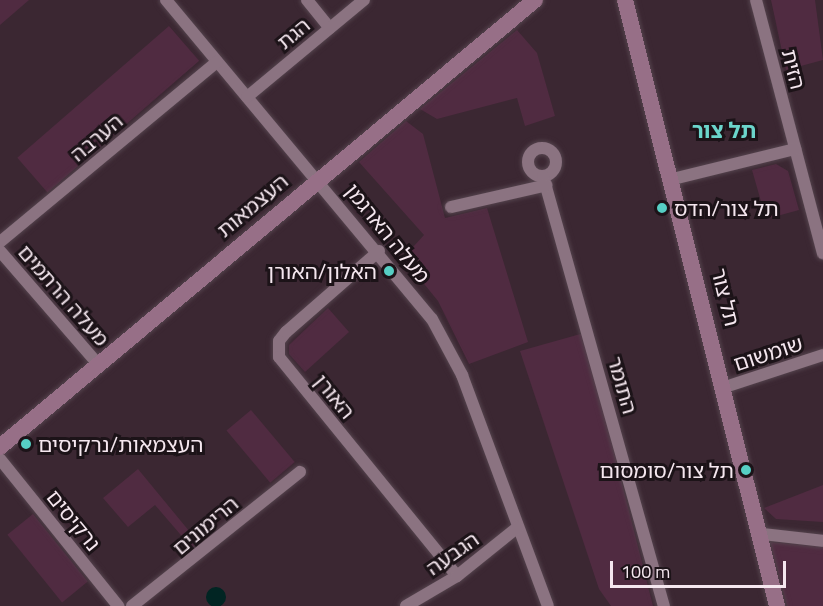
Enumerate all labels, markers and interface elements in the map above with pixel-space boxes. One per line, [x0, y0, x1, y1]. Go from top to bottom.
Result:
street label: הגת [271, 12, 315, 54]
street label: הזית [777, 46, 811, 92]
street label: הערבה [65, 108, 127, 166]
district label: תל צור [692, 118, 756, 144]
street label: העצמאות [211, 168, 293, 242]
street label: מעלה הארגמן [340, 178, 436, 288]
place label: תל צור/הדס [674, 195, 779, 221]
marker: תל צור/הדס [655, 201, 669, 215]
street label: מעלה הרתמים [13, 239, 115, 351]
place label: האלון/האורן [267, 258, 377, 284]
marker: האלון/האורן [382, 264, 396, 278]
street label: תל צור [707, 266, 745, 328]
street label: שומשום [730, 330, 806, 376]
street label: התומר [603, 353, 643, 417]
street label: האורן [309, 368, 361, 424]
place label: העצמאות/נרקיסים [38, 431, 203, 457]
marker: העצמאות/נרקיסים [19, 437, 33, 451]
place label: תל צור/סומסום [600, 457, 734, 483]
marker: תל צור/סומסום [739, 463, 753, 477]
street label: נרקיסים [42, 484, 106, 556]
street label: הרימונים [167, 490, 243, 560]
street label: הגבעה [421, 526, 483, 580]
scale bar [613, 549, 788, 587]
text: 100 m [621, 558, 670, 585]

